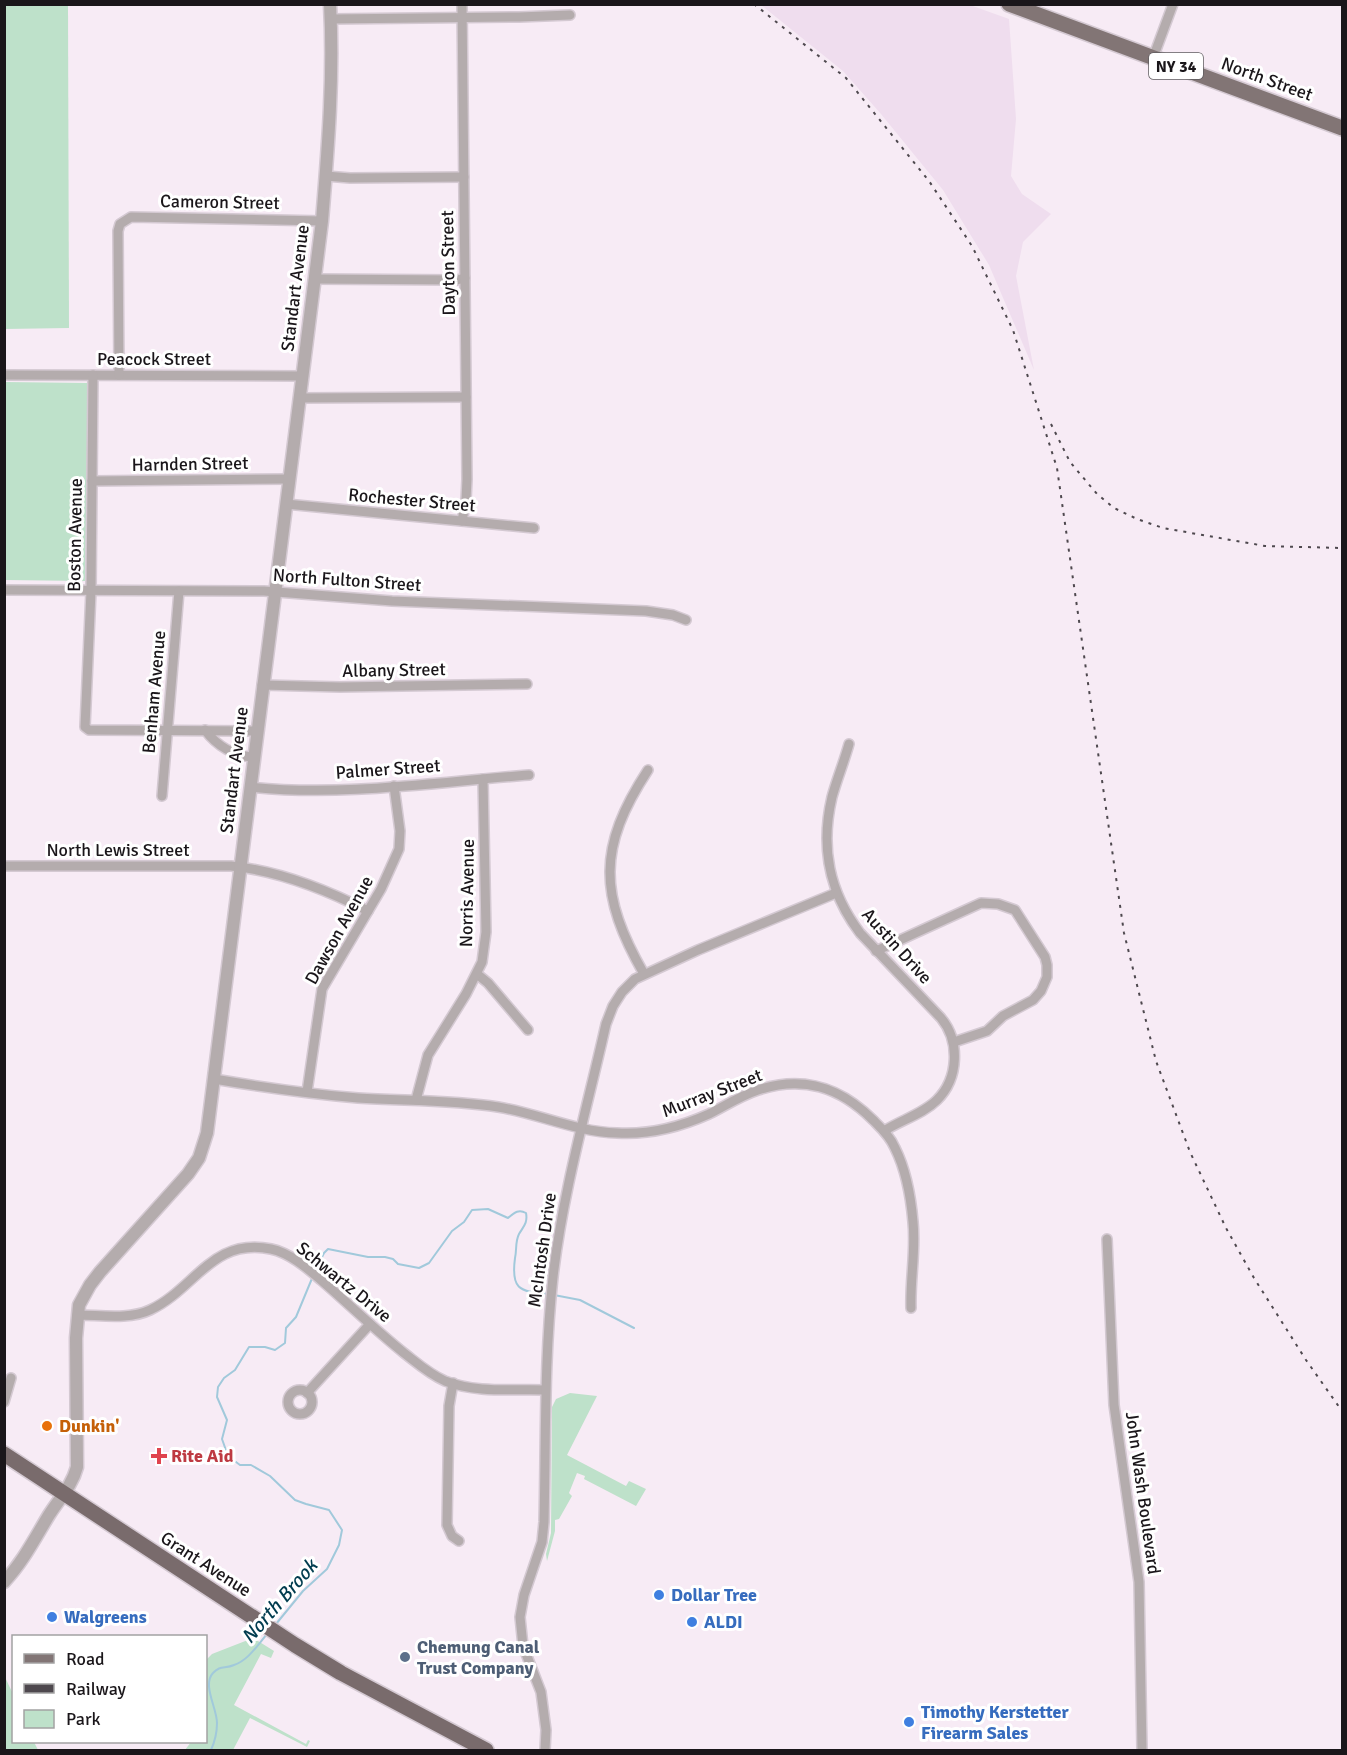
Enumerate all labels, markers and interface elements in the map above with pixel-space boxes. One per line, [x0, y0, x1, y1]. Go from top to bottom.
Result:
street label: North Street [1218, 52, 1316, 106]
road number: NY 34 [1149, 53, 1203, 79]
street label: Cameron Street [160, 190, 280, 214]
street label: Dayton Street [436, 210, 460, 316]
street label: Standart Avenue [276, 223, 314, 353]
street label: Peacock Street [97, 348, 211, 370]
street label: Harnden Street [131, 452, 249, 476]
street label: Boston Avenue [63, 478, 87, 592]
street label: Rochester Street [347, 483, 477, 517]
street label: North Fulton Street [272, 564, 422, 596]
street label: Benham Avenue [138, 630, 170, 754]
street label: Albany Street [342, 658, 446, 682]
street label: Standart Avenue [215, 705, 253, 835]
street label: Palmer Street [335, 754, 441, 784]
street label: North Lewis Street [46, 839, 190, 861]
street label: Norris Avenue [455, 839, 479, 947]
street label: Dawson Avenue [300, 872, 378, 988]
street label: Austin Drive [857, 904, 937, 988]
street label: Murray Street [659, 1064, 765, 1122]
street label: McIntosh Drive [523, 1191, 561, 1309]
street label: Schwartz Drive [292, 1237, 396, 1327]
street label: John Wash Boulevard [1121, 1410, 1165, 1576]
place label: Dunkin' [59, 1415, 119, 1437]
marker: Dunkin' [40, 1419, 54, 1433]
place label: Rite Aid [171, 1445, 234, 1467]
marker: Rite Aid [152, 1449, 166, 1463]
street label: Grant Avenue [157, 1527, 255, 1601]
water label: North Brook [236, 1553, 324, 1649]
place label: Dollar Tree [671, 1584, 757, 1606]
marker: Dollar Tree [652, 1588, 666, 1602]
place label: Walgreens [64, 1606, 147, 1628]
marker: Walgreens [45, 1610, 59, 1624]
place label: ALDI [704, 1611, 743, 1633]
marker: ALDI [685, 1615, 699, 1629]
legend [12, 1635, 207, 1743]
place label: Chemung Canal Trust Company [417, 1636, 540, 1679]
text: Road [66, 1648, 105, 1670]
marker: Chemung Canal Trust Company [398, 1650, 412, 1664]
text: Railway [66, 1678, 127, 1700]
place label: Timothy Kerstetter Firearm Sales [921, 1701, 1070, 1744]
text: Park [66, 1708, 101, 1730]
marker: Timothy Kerstetter Firearm Sales [902, 1715, 916, 1729]

